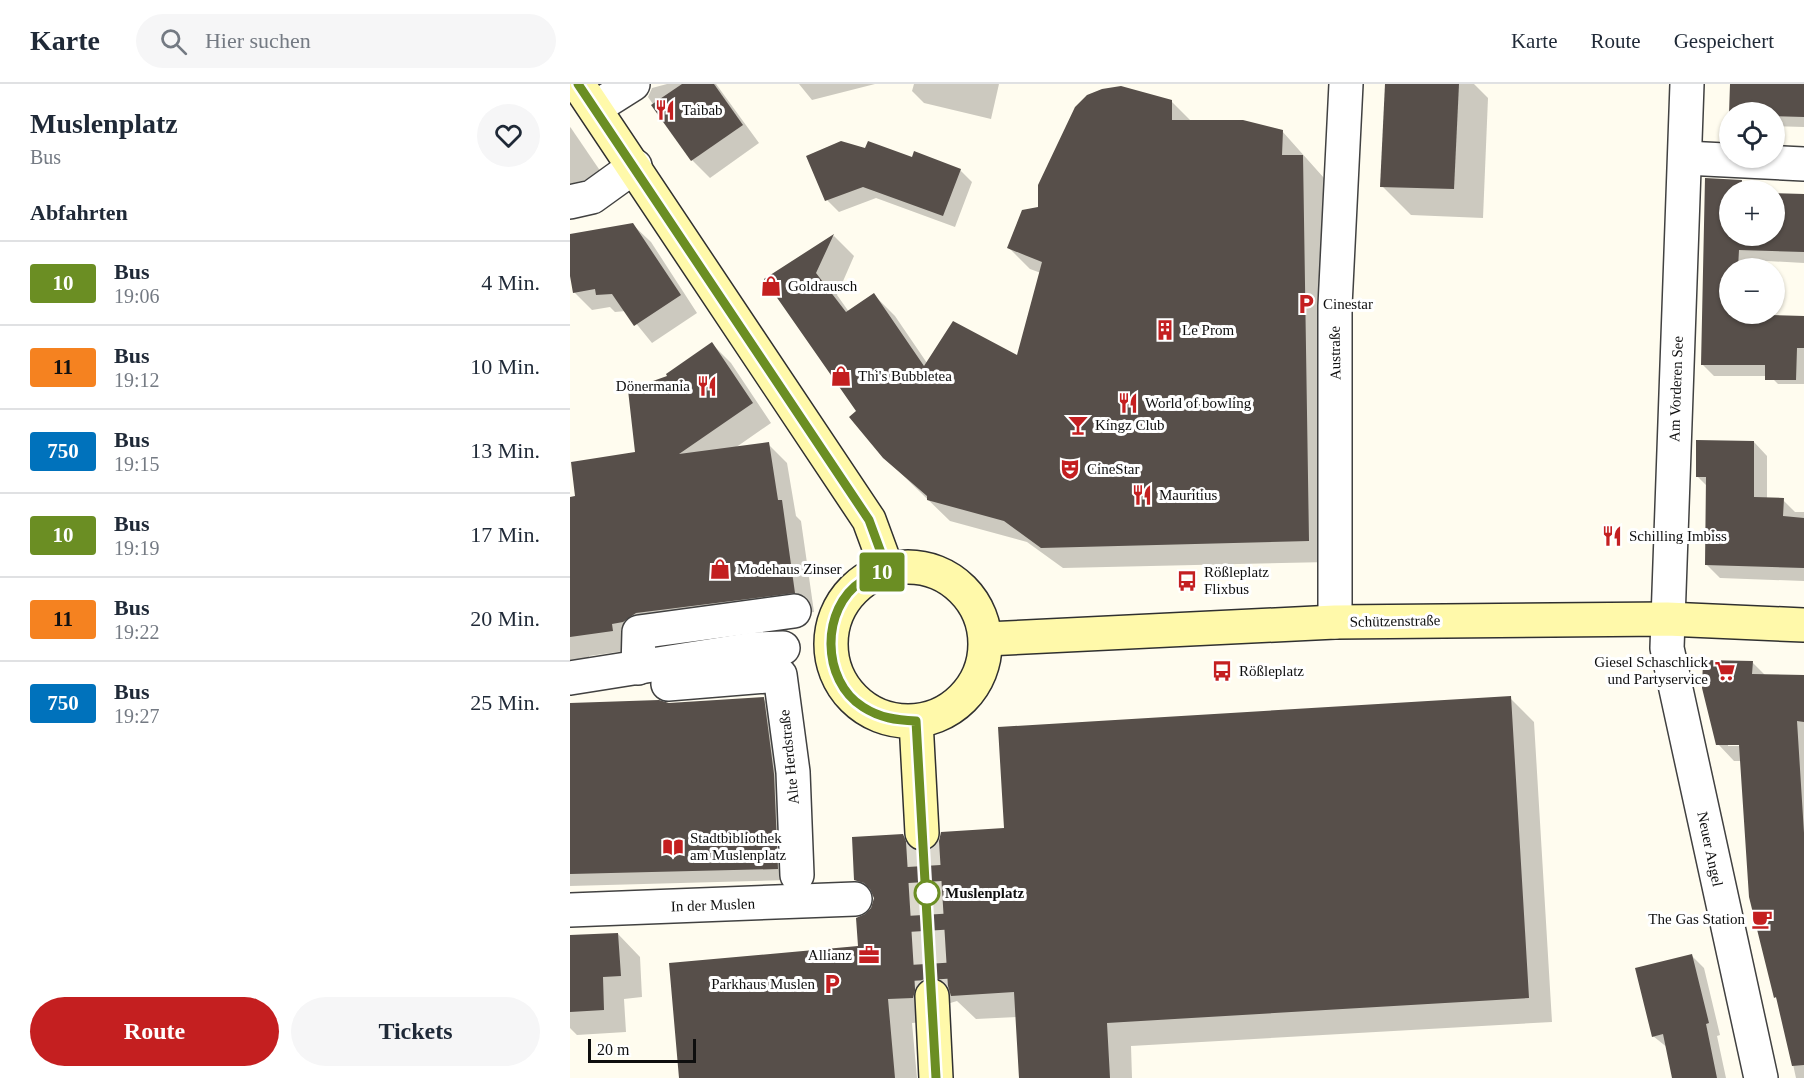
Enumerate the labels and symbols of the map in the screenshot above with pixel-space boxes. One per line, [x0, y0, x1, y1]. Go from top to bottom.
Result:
restaurant icon: Taibab [653, 98, 677, 122]
place label: Taibab [682, 102, 723, 118]
shop icon: Goldrausch [759, 274, 783, 298]
place label: Goldrausch [788, 278, 858, 294]
parking icon: Cinestar [1294, 292, 1318, 316]
place label: Cinestar [1323, 296, 1373, 312]
building icon: Le Prom [1153, 318, 1177, 342]
place label: Le Prom [1182, 322, 1234, 338]
street label: Austraße [1327, 325, 1343, 380]
street label: Am Vorderen See [1666, 335, 1686, 442]
shop icon: Thi's Bubbletea [829, 364, 853, 388]
place label: Thi's Bubbletea [858, 368, 952, 384]
restaurant icon: Dönermania [695, 374, 719, 398]
place label: Dönermania [616, 378, 690, 394]
restaurant icon: World of bowling [1116, 391, 1140, 415]
place label: World of bowling [1145, 395, 1252, 411]
bar icon: Kingz Club [1066, 413, 1090, 437]
place label: Kingz Club [1095, 417, 1165, 433]
theatre icon: CineStar [1058, 457, 1082, 481]
place label: CineStar [1087, 461, 1140, 477]
restaurant icon: Mauritius [1130, 483, 1154, 507]
place label: Mauritius [1159, 487, 1217, 503]
restaurant icon: Schilling Imbiss [1600, 524, 1624, 548]
place label: Schilling Imbiss [1629, 528, 1727, 544]
line badge: 10 [855, 552, 909, 592]
shop icon: Modehaus Zinser [708, 557, 732, 581]
place label: Modehaus Zinser [737, 561, 842, 577]
place label: Rößleplatz Flixbus [1204, 564, 1269, 597]
bus stop icon: Rößleplatz Flixbus [1175, 569, 1199, 593]
street label: Schützenstraße [1349, 612, 1441, 630]
place label: Giesel Schaschlick und Partyservice [1594, 654, 1708, 687]
bus stop icon: Rößleplatz [1210, 659, 1234, 683]
supermarket icon: Giesel Schaschlick und Partyservice [1713, 659, 1737, 683]
place label: Rößleplatz [1239, 663, 1304, 679]
street label: Alte Herdstraße [776, 708, 802, 805]
street label: Neuer Angel [1694, 810, 1726, 888]
place label: Stadtbibliothek am Muslenplatz [690, 830, 787, 863]
library icon: Stadtbibliothek am Muslenplatz [661, 835, 685, 859]
marker: Muslenplatz [914, 880, 940, 906]
place label: Muslenplatz [945, 885, 1025, 901]
street label: In der Muslen [671, 896, 756, 914]
cafe icon: The Gas Station [1750, 907, 1774, 931]
place label: The Gas Station [1648, 911, 1745, 927]
office icon: Allianz [857, 943, 881, 967]
place label: Allianz [808, 947, 852, 963]
parking icon: Parkhaus Muslen [820, 972, 844, 996]
place label: Parkhaus Muslen [711, 976, 815, 992]
scale bar [588, 1036, 696, 1064]

